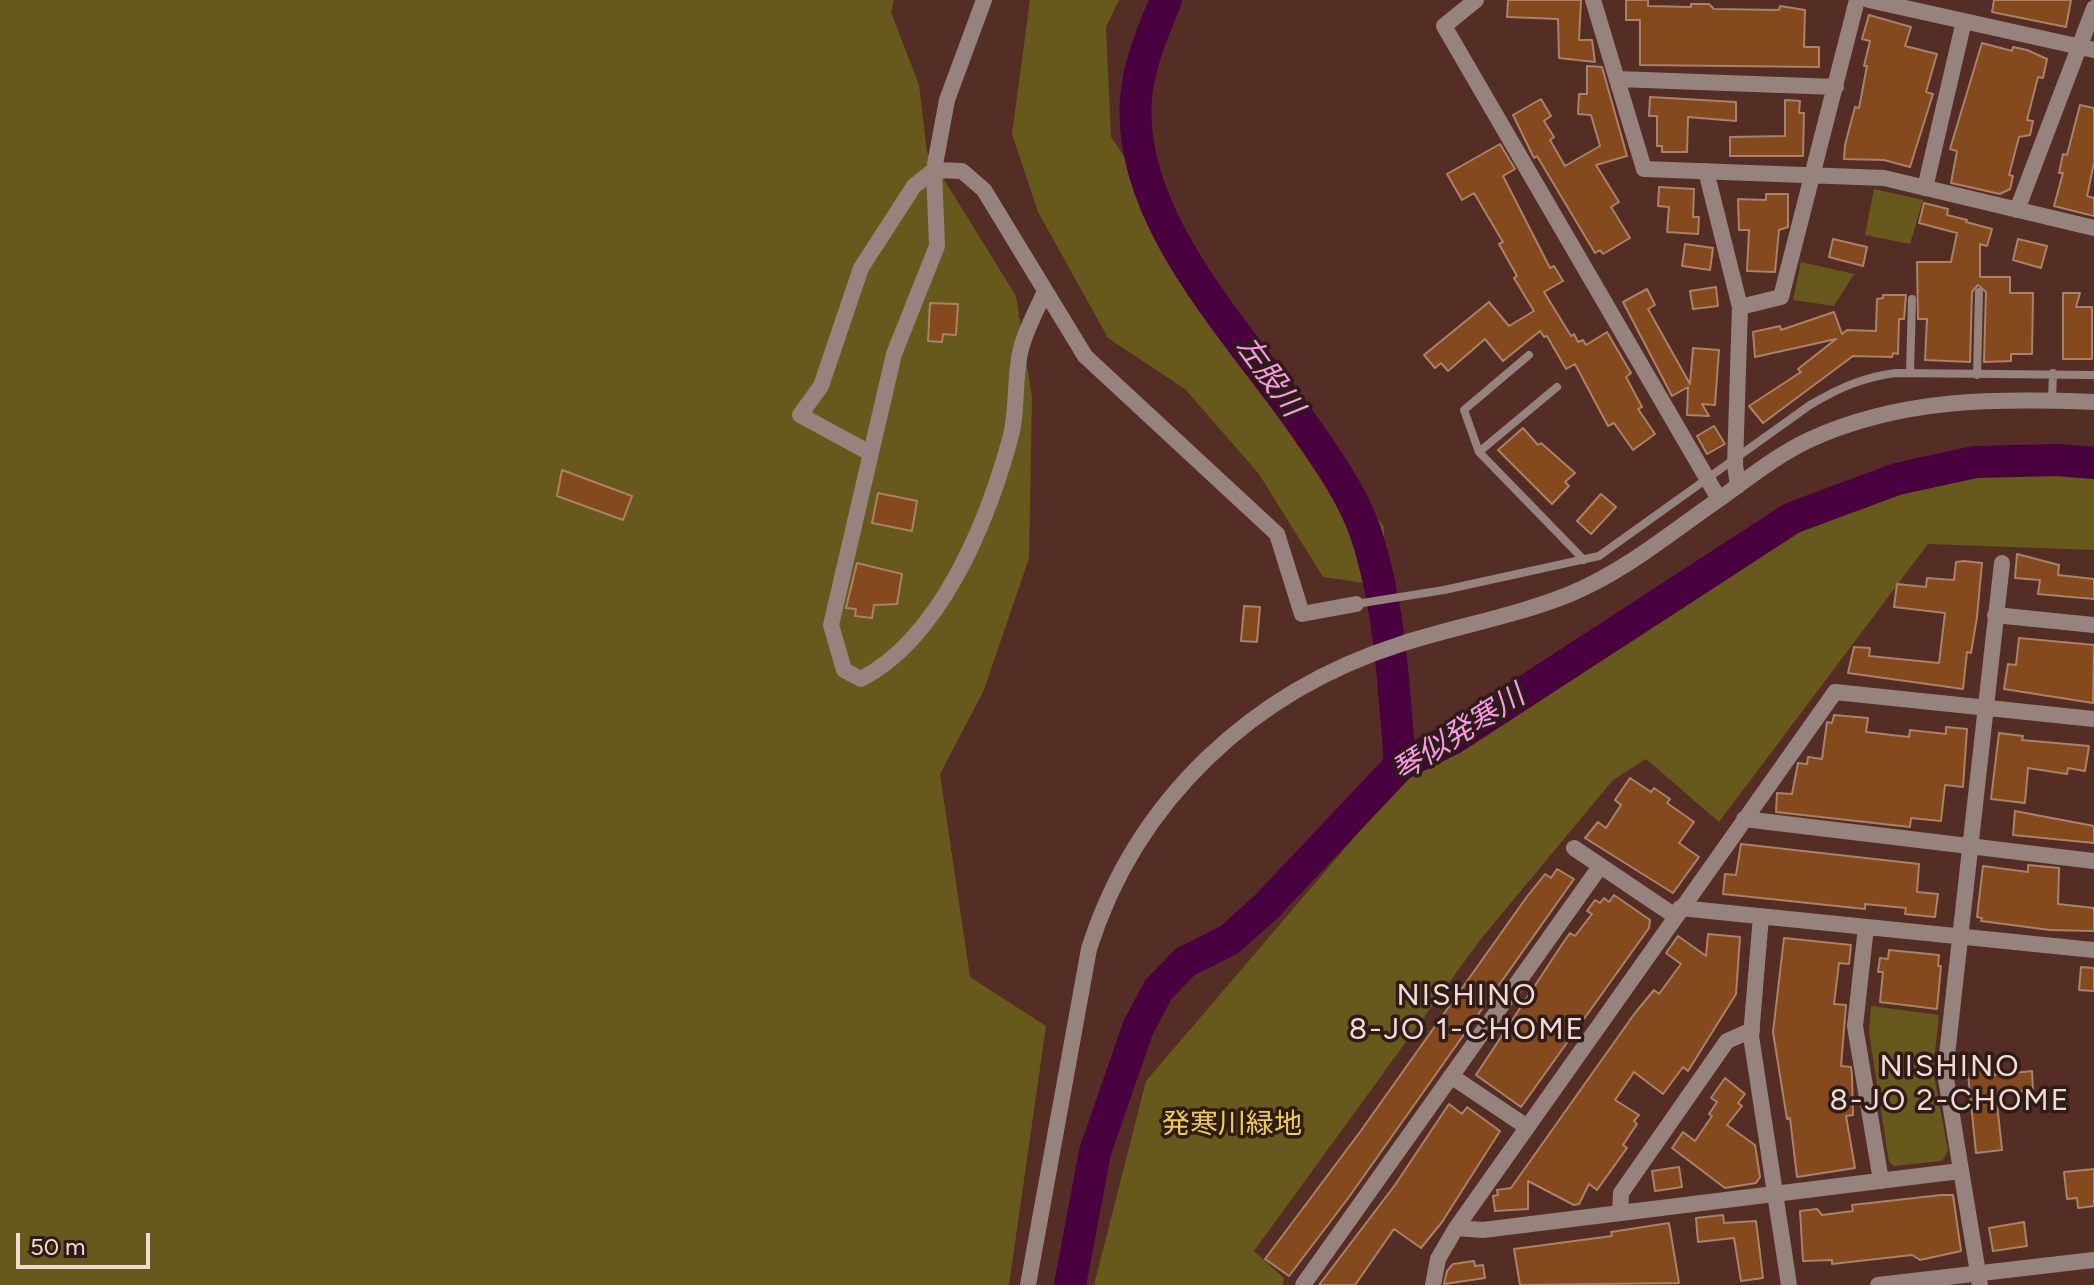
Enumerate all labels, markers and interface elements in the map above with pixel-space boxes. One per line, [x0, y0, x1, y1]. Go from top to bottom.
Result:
water label: 左股川 [1228, 330, 1310, 424]
water label: 琴似発寒川 [1386, 678, 1532, 790]
district label: NISHINO 8-JO 1-CHOME [1349, 978, 1585, 1048]
district label: NISHINO 8-JO 2-CHOME [1830, 1049, 2070, 1120]
park label: 発寒川緑地 [1162, 1108, 1302, 1142]
scale bar [20, 1217, 154, 1267]
text: 50 m [30, 1232, 86, 1261]

